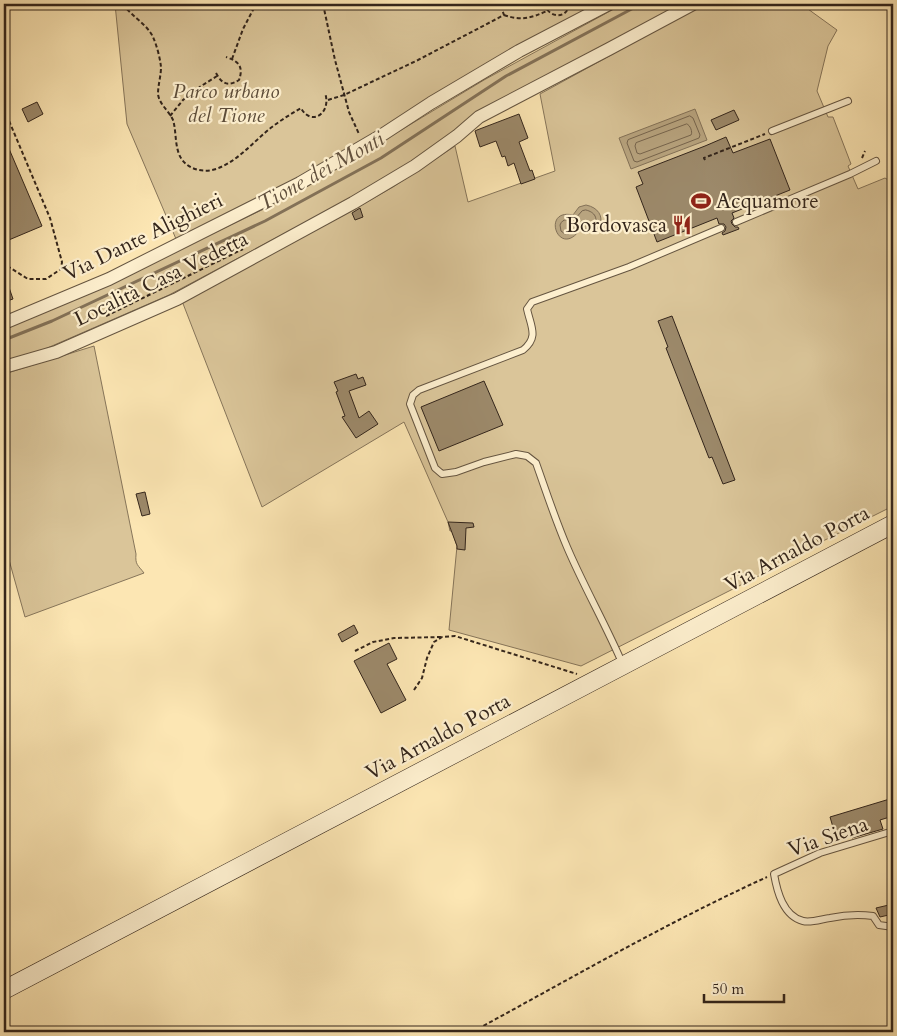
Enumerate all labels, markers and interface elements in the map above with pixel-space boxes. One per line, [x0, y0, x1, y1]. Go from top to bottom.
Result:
park label: Parco urbano del Tione [173, 77, 280, 130]
water label: Tione dei Monti [252, 123, 391, 218]
street label: Via Dante Alighieri [58, 186, 228, 288]
place label: Acquamore [716, 187, 819, 216]
sports icon: Acquamore [690, 190, 712, 212]
place label: Bordovasca [566, 211, 667, 240]
restaurant icon: Bordovasca [671, 214, 693, 236]
street label: Località Casa Vedetta [69, 224, 253, 334]
street label: Via Arnaldo Porta [719, 499, 875, 599]
street label: Via Arnaldo Porta [360, 687, 516, 787]
street label: Via Siena [784, 810, 872, 864]
scale bar [704, 971, 784, 1003]
text: 50 m [712, 979, 744, 999]

